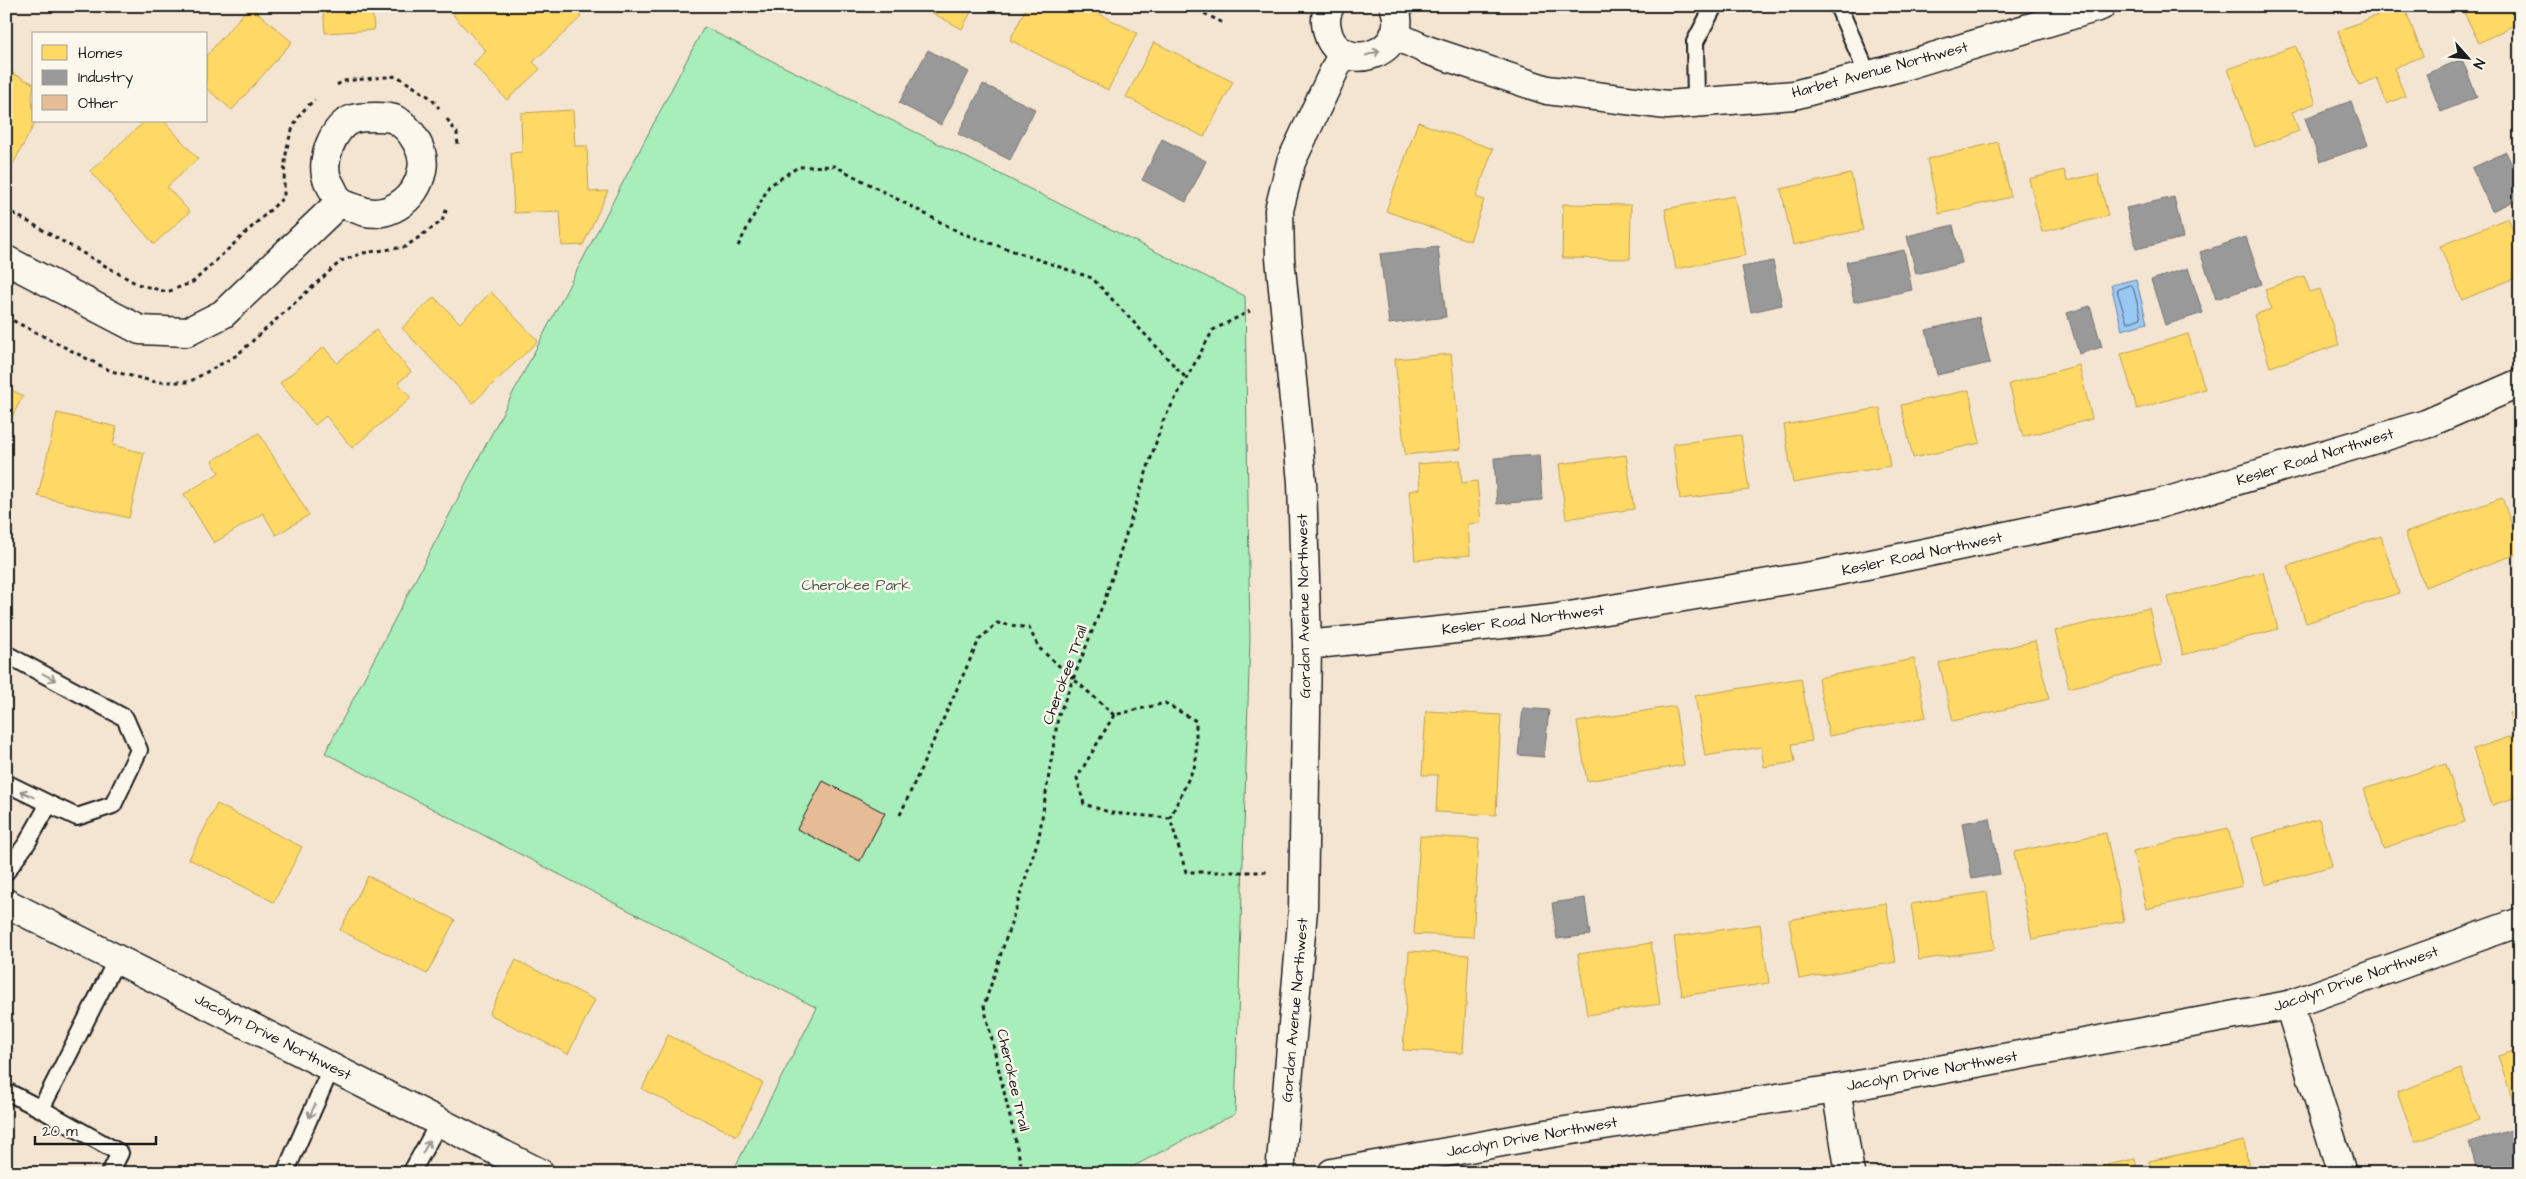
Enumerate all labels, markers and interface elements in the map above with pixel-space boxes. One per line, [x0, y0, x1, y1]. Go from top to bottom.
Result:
legend [32, 32, 208, 122]
north arrow [2444, 32, 2494, 82]
street label: Harbet Avenue Northwest [1789, 36, 1971, 104]
text: Homes [78, 43, 123, 64]
one-way arrow [1365, 48, 1381, 58]
text: N [2468, 55, 2490, 72]
text: Industry [78, 67, 133, 89]
text: Other [78, 93, 118, 114]
street label: Kesler Road Northwest [2234, 423, 2396, 491]
street label: Gordon Avenue Northwest [1292, 513, 1316, 699]
street label: Kesler Road Northwest [1840, 527, 2004, 581]
park label: Cherokee Park [801, 575, 911, 596]
street label: Kesler Road Northwest [1441, 600, 1605, 640]
street label: Cherokee Trail [1037, 622, 1093, 728]
one-way arrow [41, 673, 56, 682]
one-way arrow [20, 788, 35, 798]
street label: Gordon Avenue Northwest [1276, 917, 1314, 1103]
street label: Jacolyn Drive Northwest [2271, 941, 2442, 1018]
street label: Jacolyn Drive Northwest [191, 988, 355, 1087]
street label: Cherokee Trail [991, 1027, 1035, 1133]
street label: Jacolyn Drive Northwest [1845, 1046, 2019, 1097]
one-way arrow [307, 1103, 316, 1118]
street label: Jacolyn Drive Northwest [1445, 1112, 1619, 1163]
scale bar [35, 1114, 156, 1146]
text: 20 m [42, 1121, 78, 1142]
one-way arrow [421, 1140, 431, 1155]

